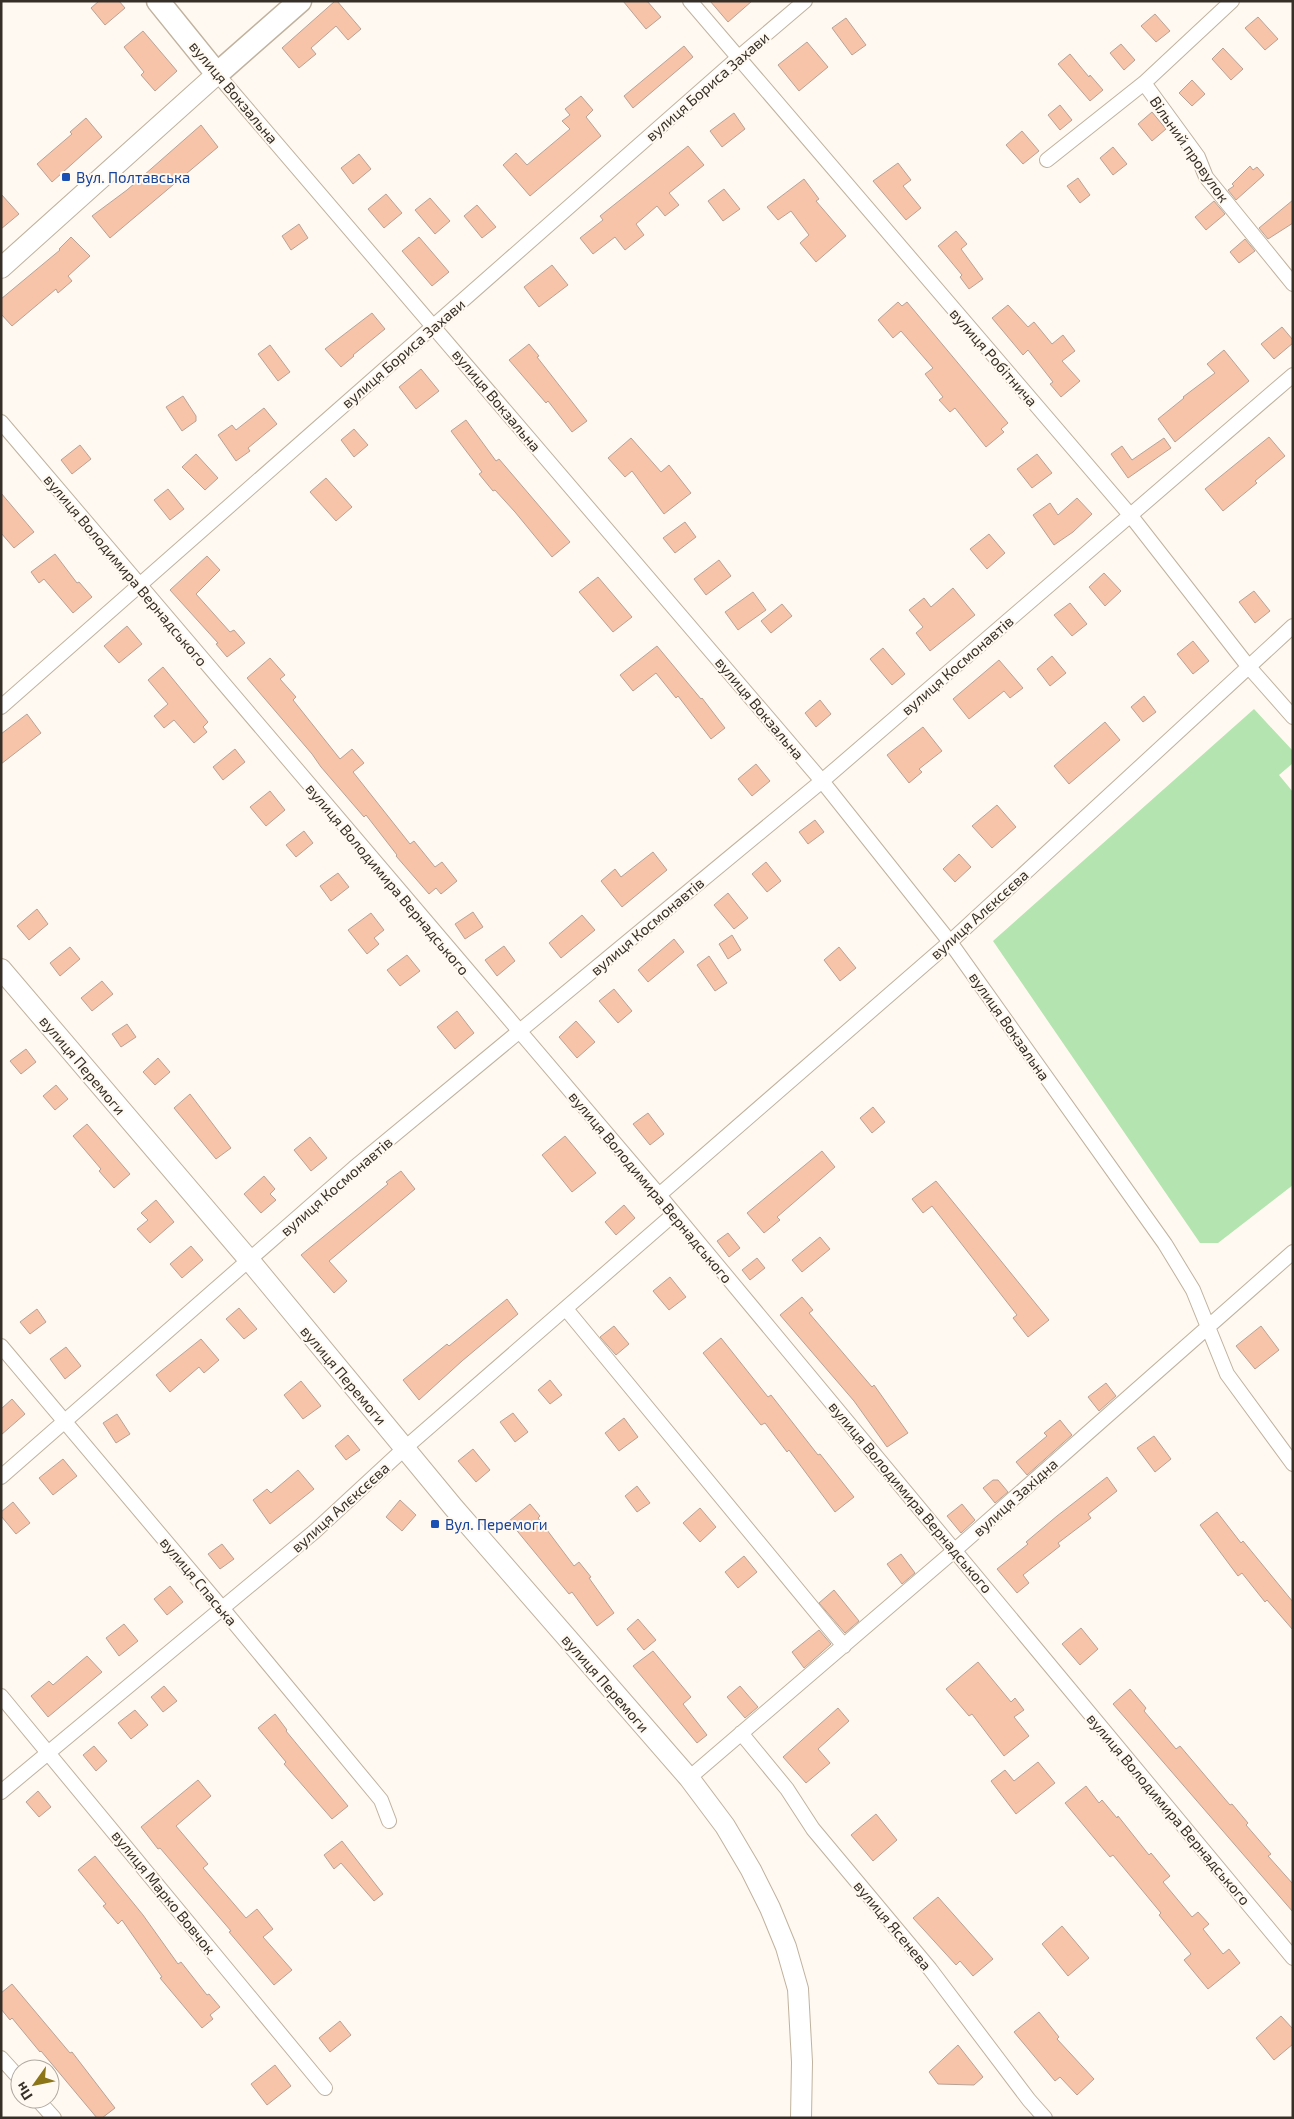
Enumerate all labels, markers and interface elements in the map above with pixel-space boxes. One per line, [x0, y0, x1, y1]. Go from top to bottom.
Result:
street label: вулиця Бориса Захави [642, 28, 773, 145]
street label: вулиця Вокзальна [185, 37, 282, 148]
street label: Вільний провулок [1146, 92, 1233, 206]
place label: Вул. Полтавська [76, 168, 190, 187]
marker: Вул. Полтавська [60, 171, 72, 183]
street label: вулиця Бориса Захави [338, 295, 469, 412]
street label: вулиця Робітнича [946, 304, 1042, 410]
street label: вулиця Вокзальна [448, 345, 545, 456]
street label: вулиця Володимира Вернадського [40, 470, 212, 670]
street label: вулиця Космонавтів [897, 611, 1017, 719]
street label: вулиця Вокзальна [711, 653, 808, 764]
street label: вулиця Володимира Вернадського [302, 779, 474, 979]
street label: вулиця Алєксєєва [926, 865, 1032, 963]
street label: вулиця Космонавтів [587, 873, 708, 979]
street label: вулиця Вокзальна [965, 968, 1054, 1084]
street label: вулиця Перемоги [36, 1012, 130, 1119]
street label: вулиця Володимира Вернадського [565, 1087, 737, 1287]
street label: вулиця Космонавтів [276, 1132, 396, 1240]
street label: вулиця Перемоги [297, 1322, 391, 1429]
street label: вулиця Володимира Вернадського [825, 1397, 997, 1597]
street label: вулиця Західна [969, 1454, 1062, 1540]
street label: вулиця Алєксєєва [287, 1458, 393, 1556]
place label: Вул. Перемоги [445, 1515, 547, 1534]
marker: Вул. Перемоги [429, 1518, 441, 1530]
street label: вулиця Спаська [156, 1533, 241, 1630]
street label: вулиця Перемоги [558, 1630, 653, 1736]
street label: вулиця Володимира Вернадського [1083, 1709, 1255, 1909]
street label: вулиця Марко Вовчок [108, 1826, 220, 1958]
street label: вулиця Ясенева [850, 1877, 936, 1974]
north arrow [10, 2059, 60, 2109]
text: Пн [12, 2079, 36, 2104]

